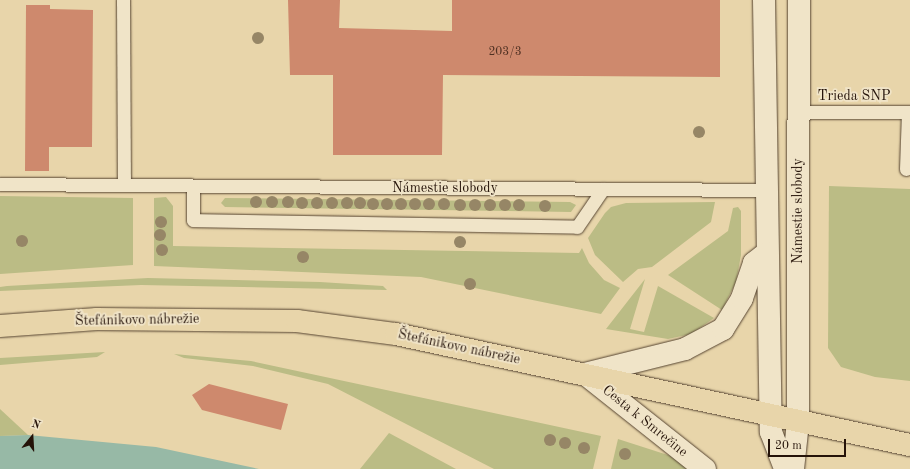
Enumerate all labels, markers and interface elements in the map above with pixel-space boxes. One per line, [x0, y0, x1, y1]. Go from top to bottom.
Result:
house number: 203/3 [488, 46, 522, 60]
street label: Trieda SNP [817, 88, 891, 104]
street label: Námestie slobody [790, 158, 806, 264]
street label: Námestie slobody [392, 180, 498, 196]
street label: Štefánikovo nábrežie [75, 311, 199, 329]
street label: Štefánikovo nábrežie [396, 326, 522, 368]
street label: Cesta k Smrečine [599, 382, 691, 460]
north arrow [12, 417, 52, 457]
text: N [30, 419, 42, 432]
scale bar [770, 431, 848, 457]
text: 20 m [775, 440, 802, 452]

